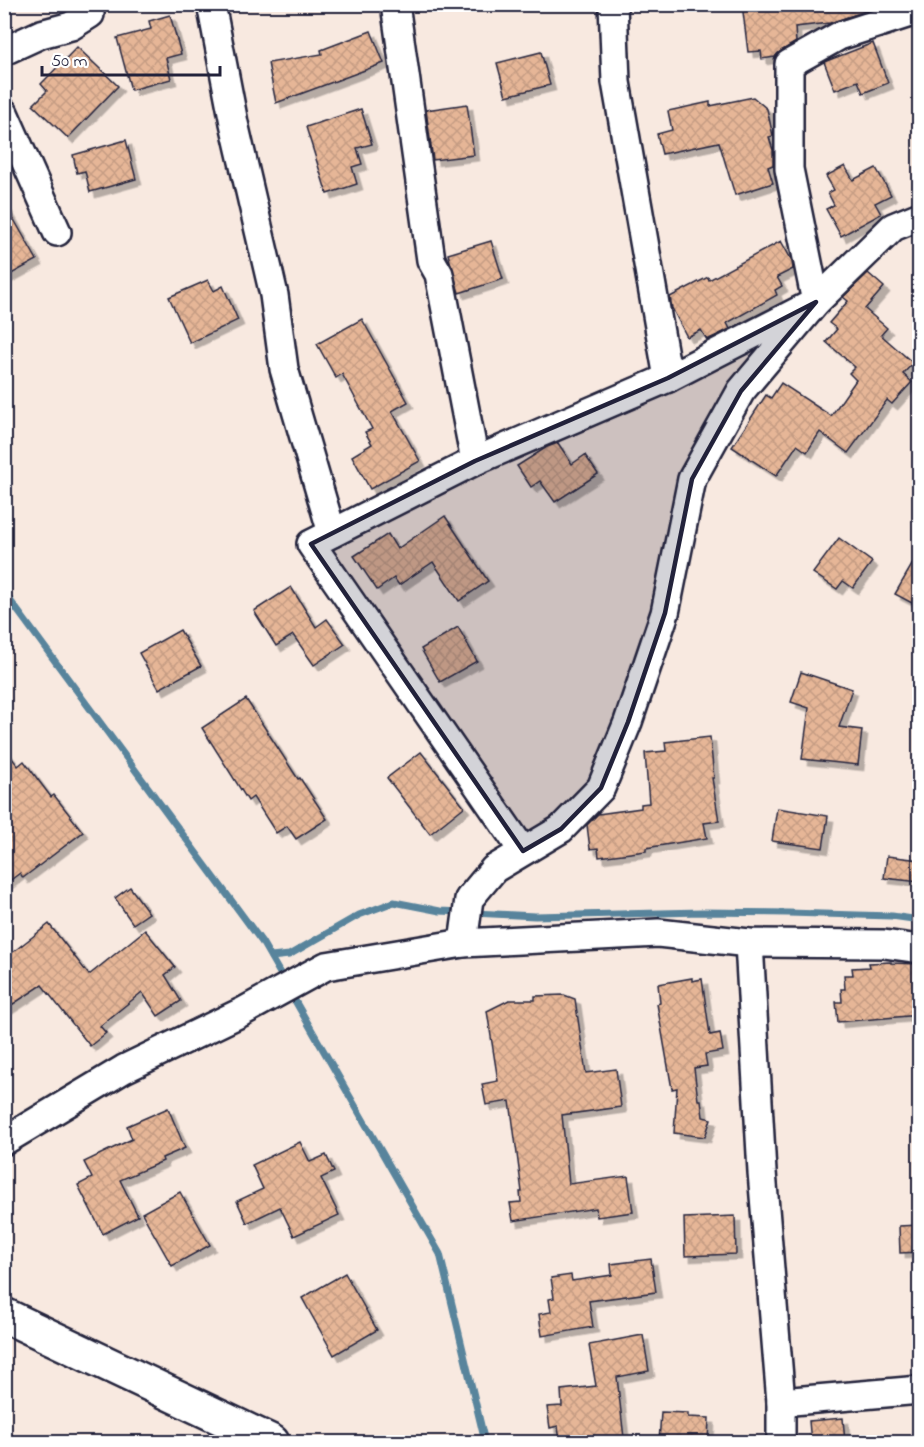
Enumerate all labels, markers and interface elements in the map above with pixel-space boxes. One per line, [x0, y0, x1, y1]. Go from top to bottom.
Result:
scale bar [42, 39, 220, 77]
text: 50 m [51, 49, 88, 75]

